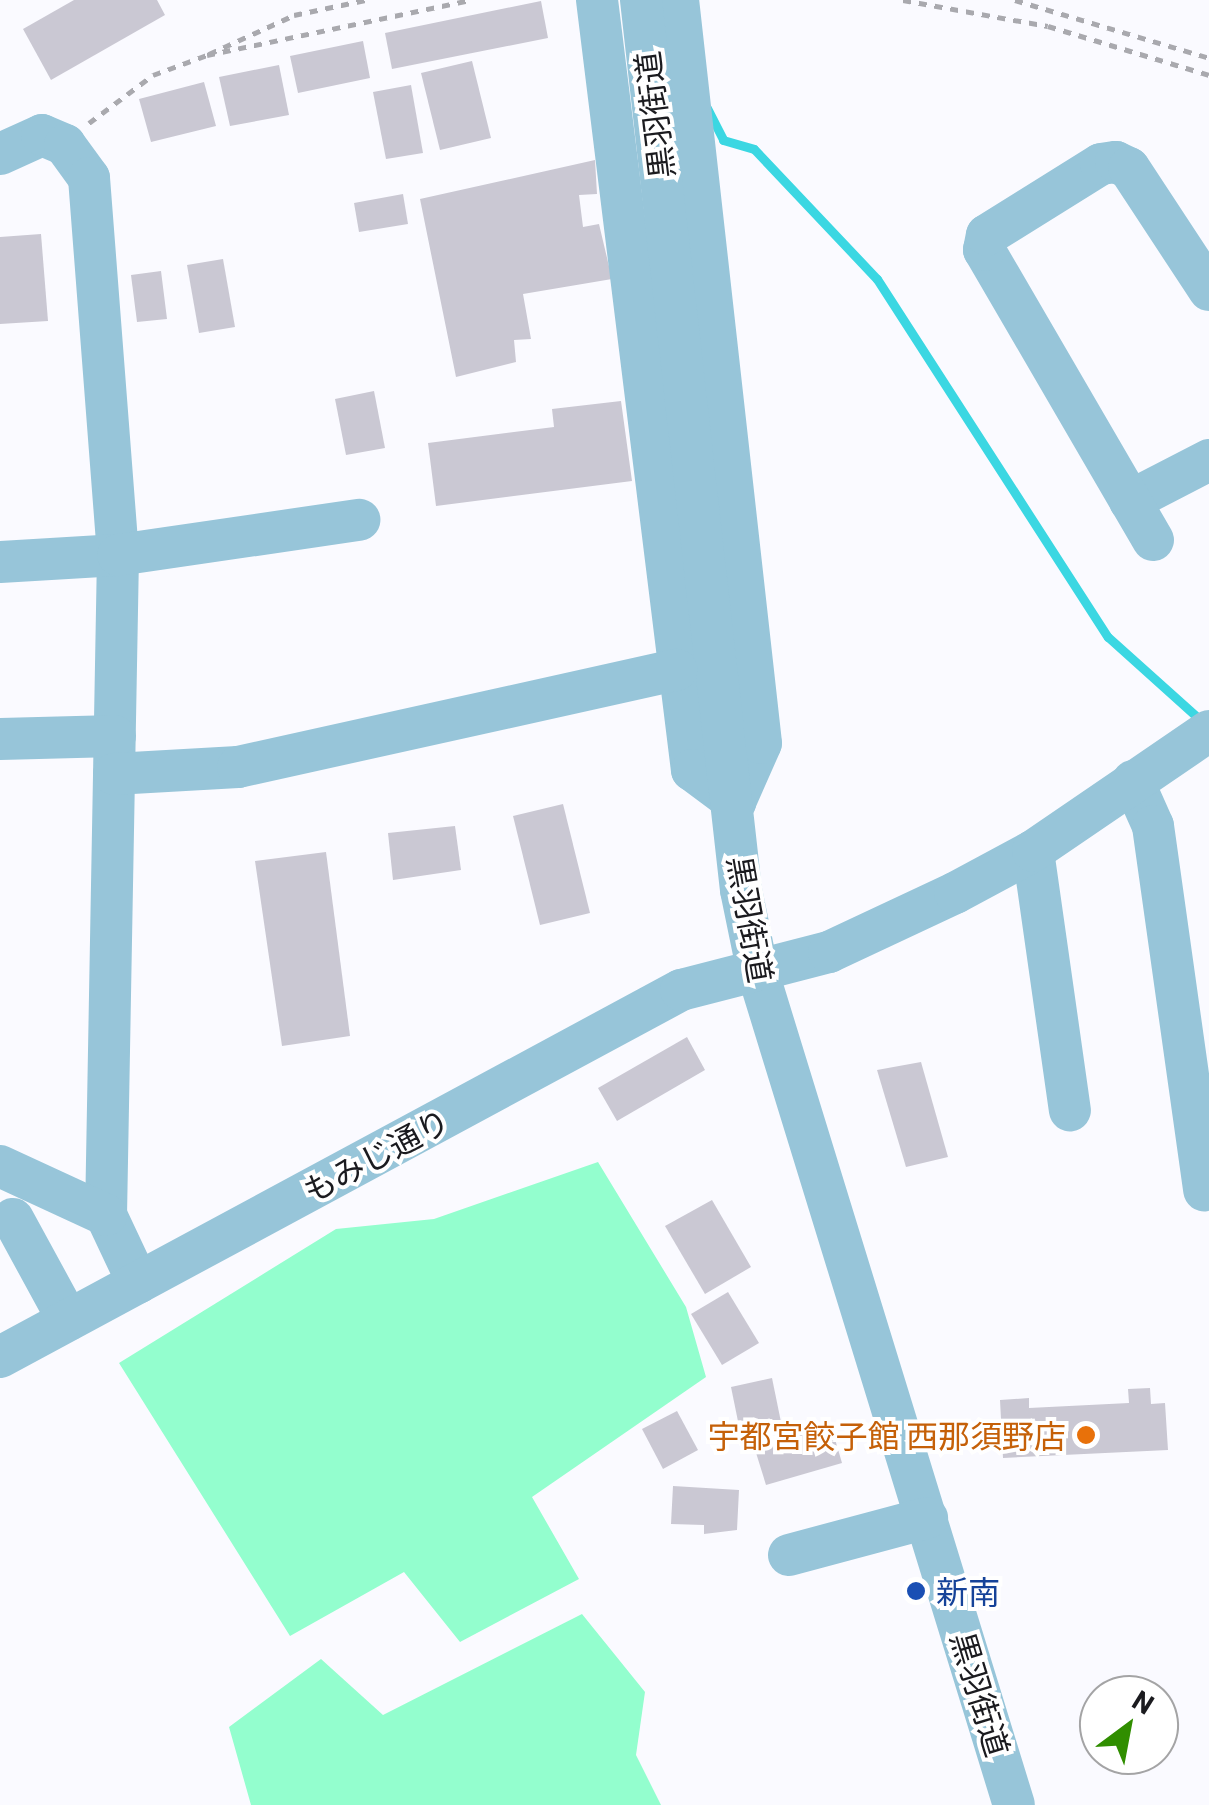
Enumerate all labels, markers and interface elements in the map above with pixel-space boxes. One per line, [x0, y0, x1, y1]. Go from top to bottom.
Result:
street label: 黒羽街道 [627, 49, 681, 181]
street label: 黒羽街道 [721, 853, 781, 985]
street label: もみじ通り [296, 1100, 456, 1210]
place label: 宇都宮餃子館 西那須野店 [708, 1416, 1066, 1454]
marker: 宇都宮餃子館 西那須野店 [1075, 1424, 1097, 1446]
place label: 新南 [936, 1572, 1000, 1610]
marker: 新南 [905, 1580, 927, 1602]
street label: 黒羽街道 [944, 1627, 1018, 1761]
north arrow [1079, 1675, 1179, 1775]
text: N [1127, 1682, 1161, 1721]

